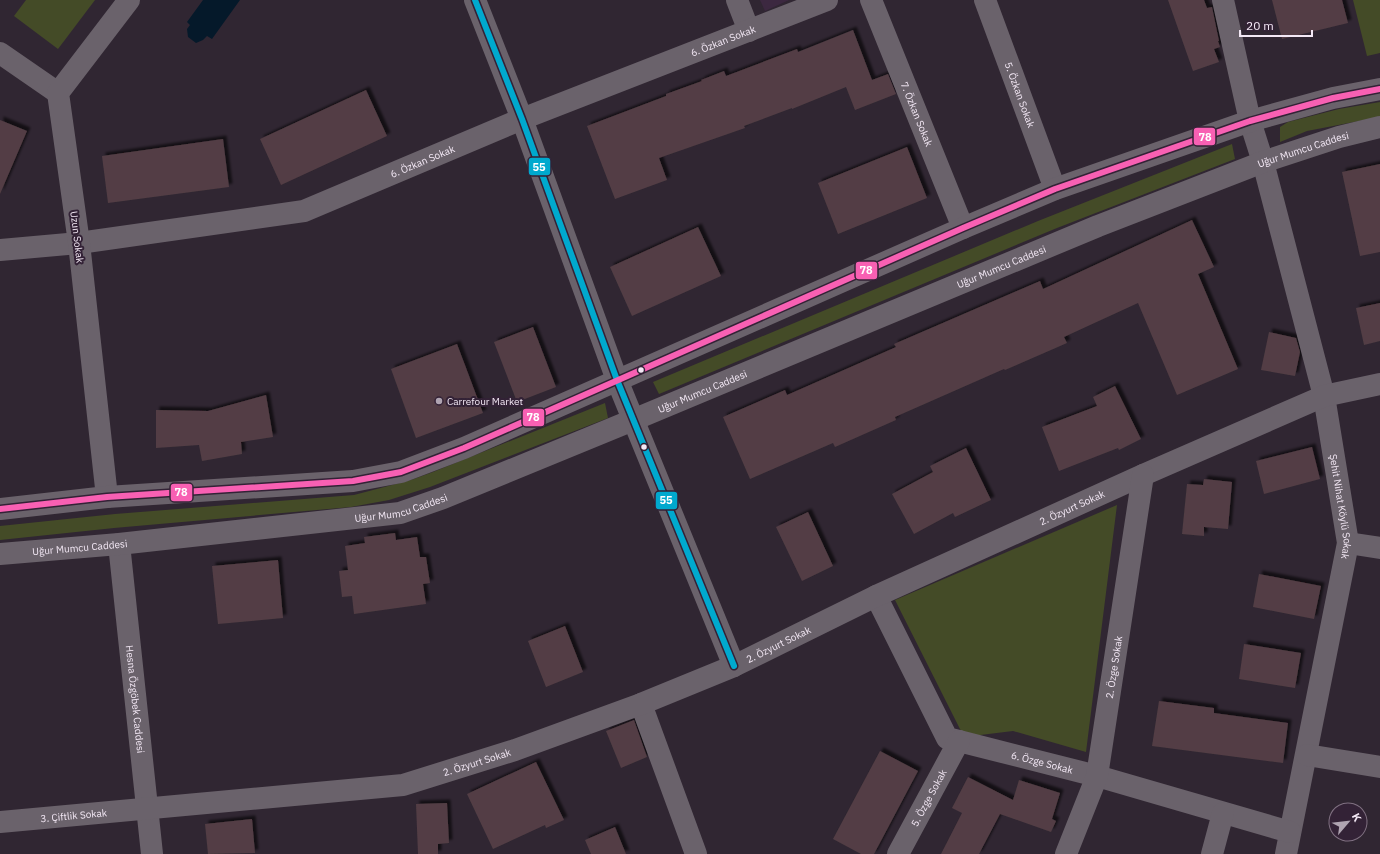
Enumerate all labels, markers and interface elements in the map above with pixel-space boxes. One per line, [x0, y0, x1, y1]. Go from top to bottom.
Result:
scale bar [1240, 12, 1312, 38]
text: 20 m [1246, 18, 1274, 33]
street label: 6. Özkan Sokak [689, 22, 758, 59]
street label: 5. Özkan Sokak [1002, 60, 1038, 130]
street label: 7. Özkan Sokak [898, 80, 936, 149]
line badge: 78 [1193, 127, 1216, 146]
street label: Uğur Mumcu Caddesi [1255, 128, 1350, 170]
text: 78 [1198, 130, 1212, 144]
street label: 6. Özkan Sokak [388, 141, 457, 180]
line badge: 55 [528, 157, 551, 176]
text: 55 [532, 160, 546, 174]
street label: Uzun Sokak [67, 210, 87, 265]
street label: Uğur Mumcu Caddesi [955, 242, 1048, 291]
line badge: 78 [855, 261, 878, 280]
text: 78 [859, 263, 873, 277]
unlabelled marker [636, 365, 646, 375]
street label: Uğur Mumcu Caddesi [656, 367, 749, 416]
place label: Carrefour Market [447, 395, 524, 408]
marker: Carrefour Market [434, 396, 444, 406]
line badge: 78 [522, 408, 545, 427]
text: 78 [526, 410, 540, 424]
unlabelled marker [639, 442, 649, 452]
street label: Şehit Nihat Köylü Sokak [1327, 453, 1355, 561]
line badge: 78 [170, 483, 193, 502]
text: 78 [174, 485, 188, 499]
street label: 2. Özyurt Sokak [1037, 486, 1107, 528]
street label: Uğur Mumcu Caddesi [354, 490, 449, 524]
line badge: 55 [655, 491, 678, 510]
text: 55 [659, 493, 673, 507]
street label: Uğur Mumcu Caddesi [32, 537, 128, 558]
street label: 2. Özyurt Sokak [744, 622, 813, 666]
street label: 2. Özge Sokak [1102, 634, 1125, 699]
street label: Hesna Özgöbek Caddesi [123, 645, 148, 754]
street label: 2. Özyurt Sokak [441, 745, 513, 779]
street label: 6. Özge Sokak [1010, 748, 1075, 776]
street label: 5. Özge Sokak [908, 766, 949, 829]
north arrow [1328, 802, 1368, 842]
street label: 3. Çiftlik Sokak [40, 806, 108, 825]
text: K [1349, 811, 1365, 824]

